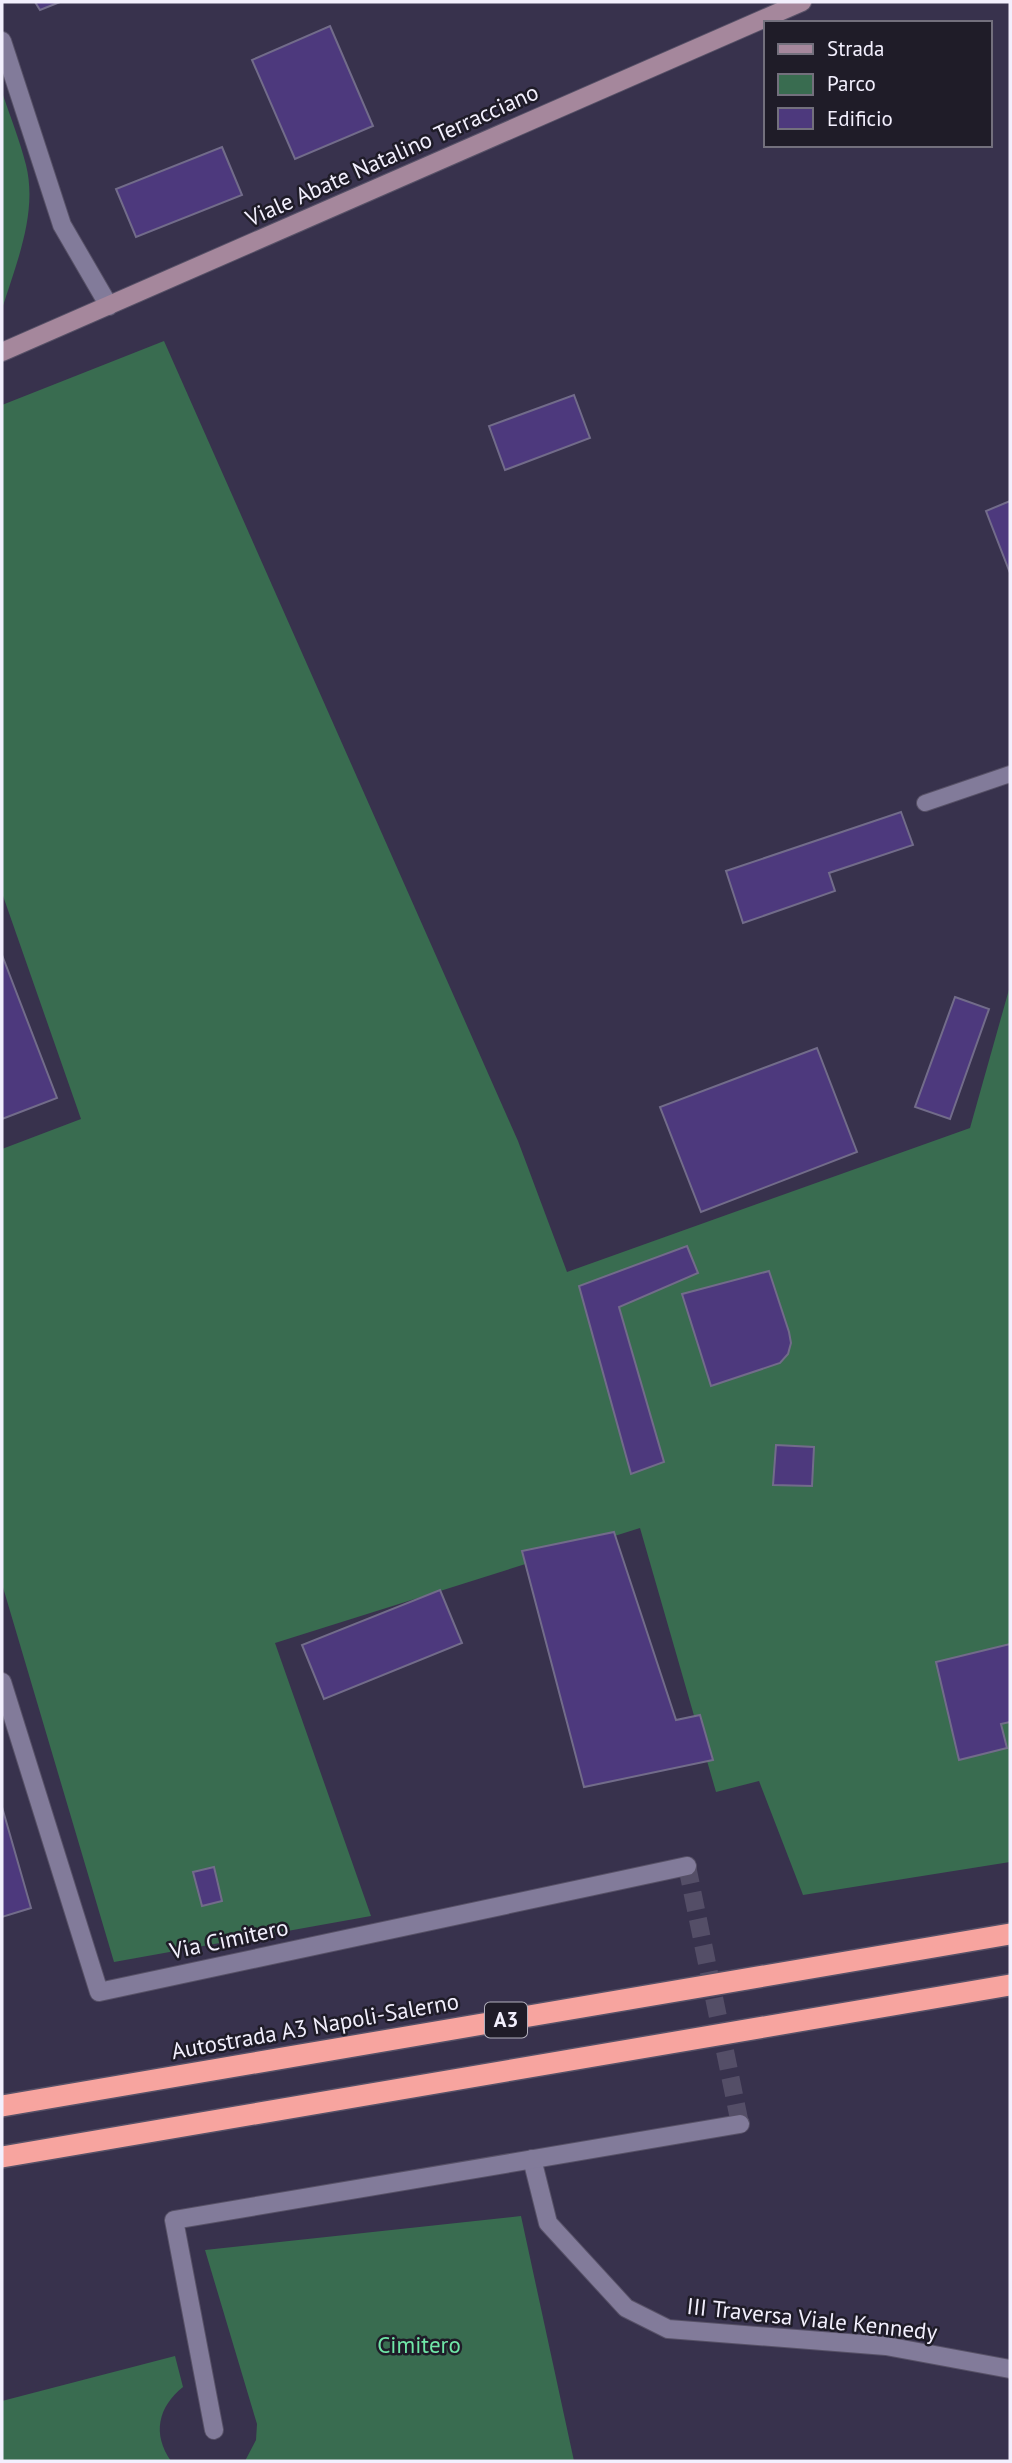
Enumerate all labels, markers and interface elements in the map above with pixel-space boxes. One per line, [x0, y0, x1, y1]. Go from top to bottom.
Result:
legend [764, 21, 991, 147]
text: Strada [827, 35, 885, 62]
text: Parco [827, 70, 876, 97]
street label: Viale Abate Natalino Terracciano [240, 77, 543, 233]
text: Edificio [827, 105, 893, 132]
street label: Via Cimitero [166, 1912, 291, 1965]
street label: Autostrada A3 Napoli-Salerno [169, 1986, 461, 2065]
road number: A3 [485, 2002, 527, 2038]
street label: III Traversa Viale Kennedy [685, 2291, 939, 2346]
park label: Cimitero [377, 2330, 461, 2359]

